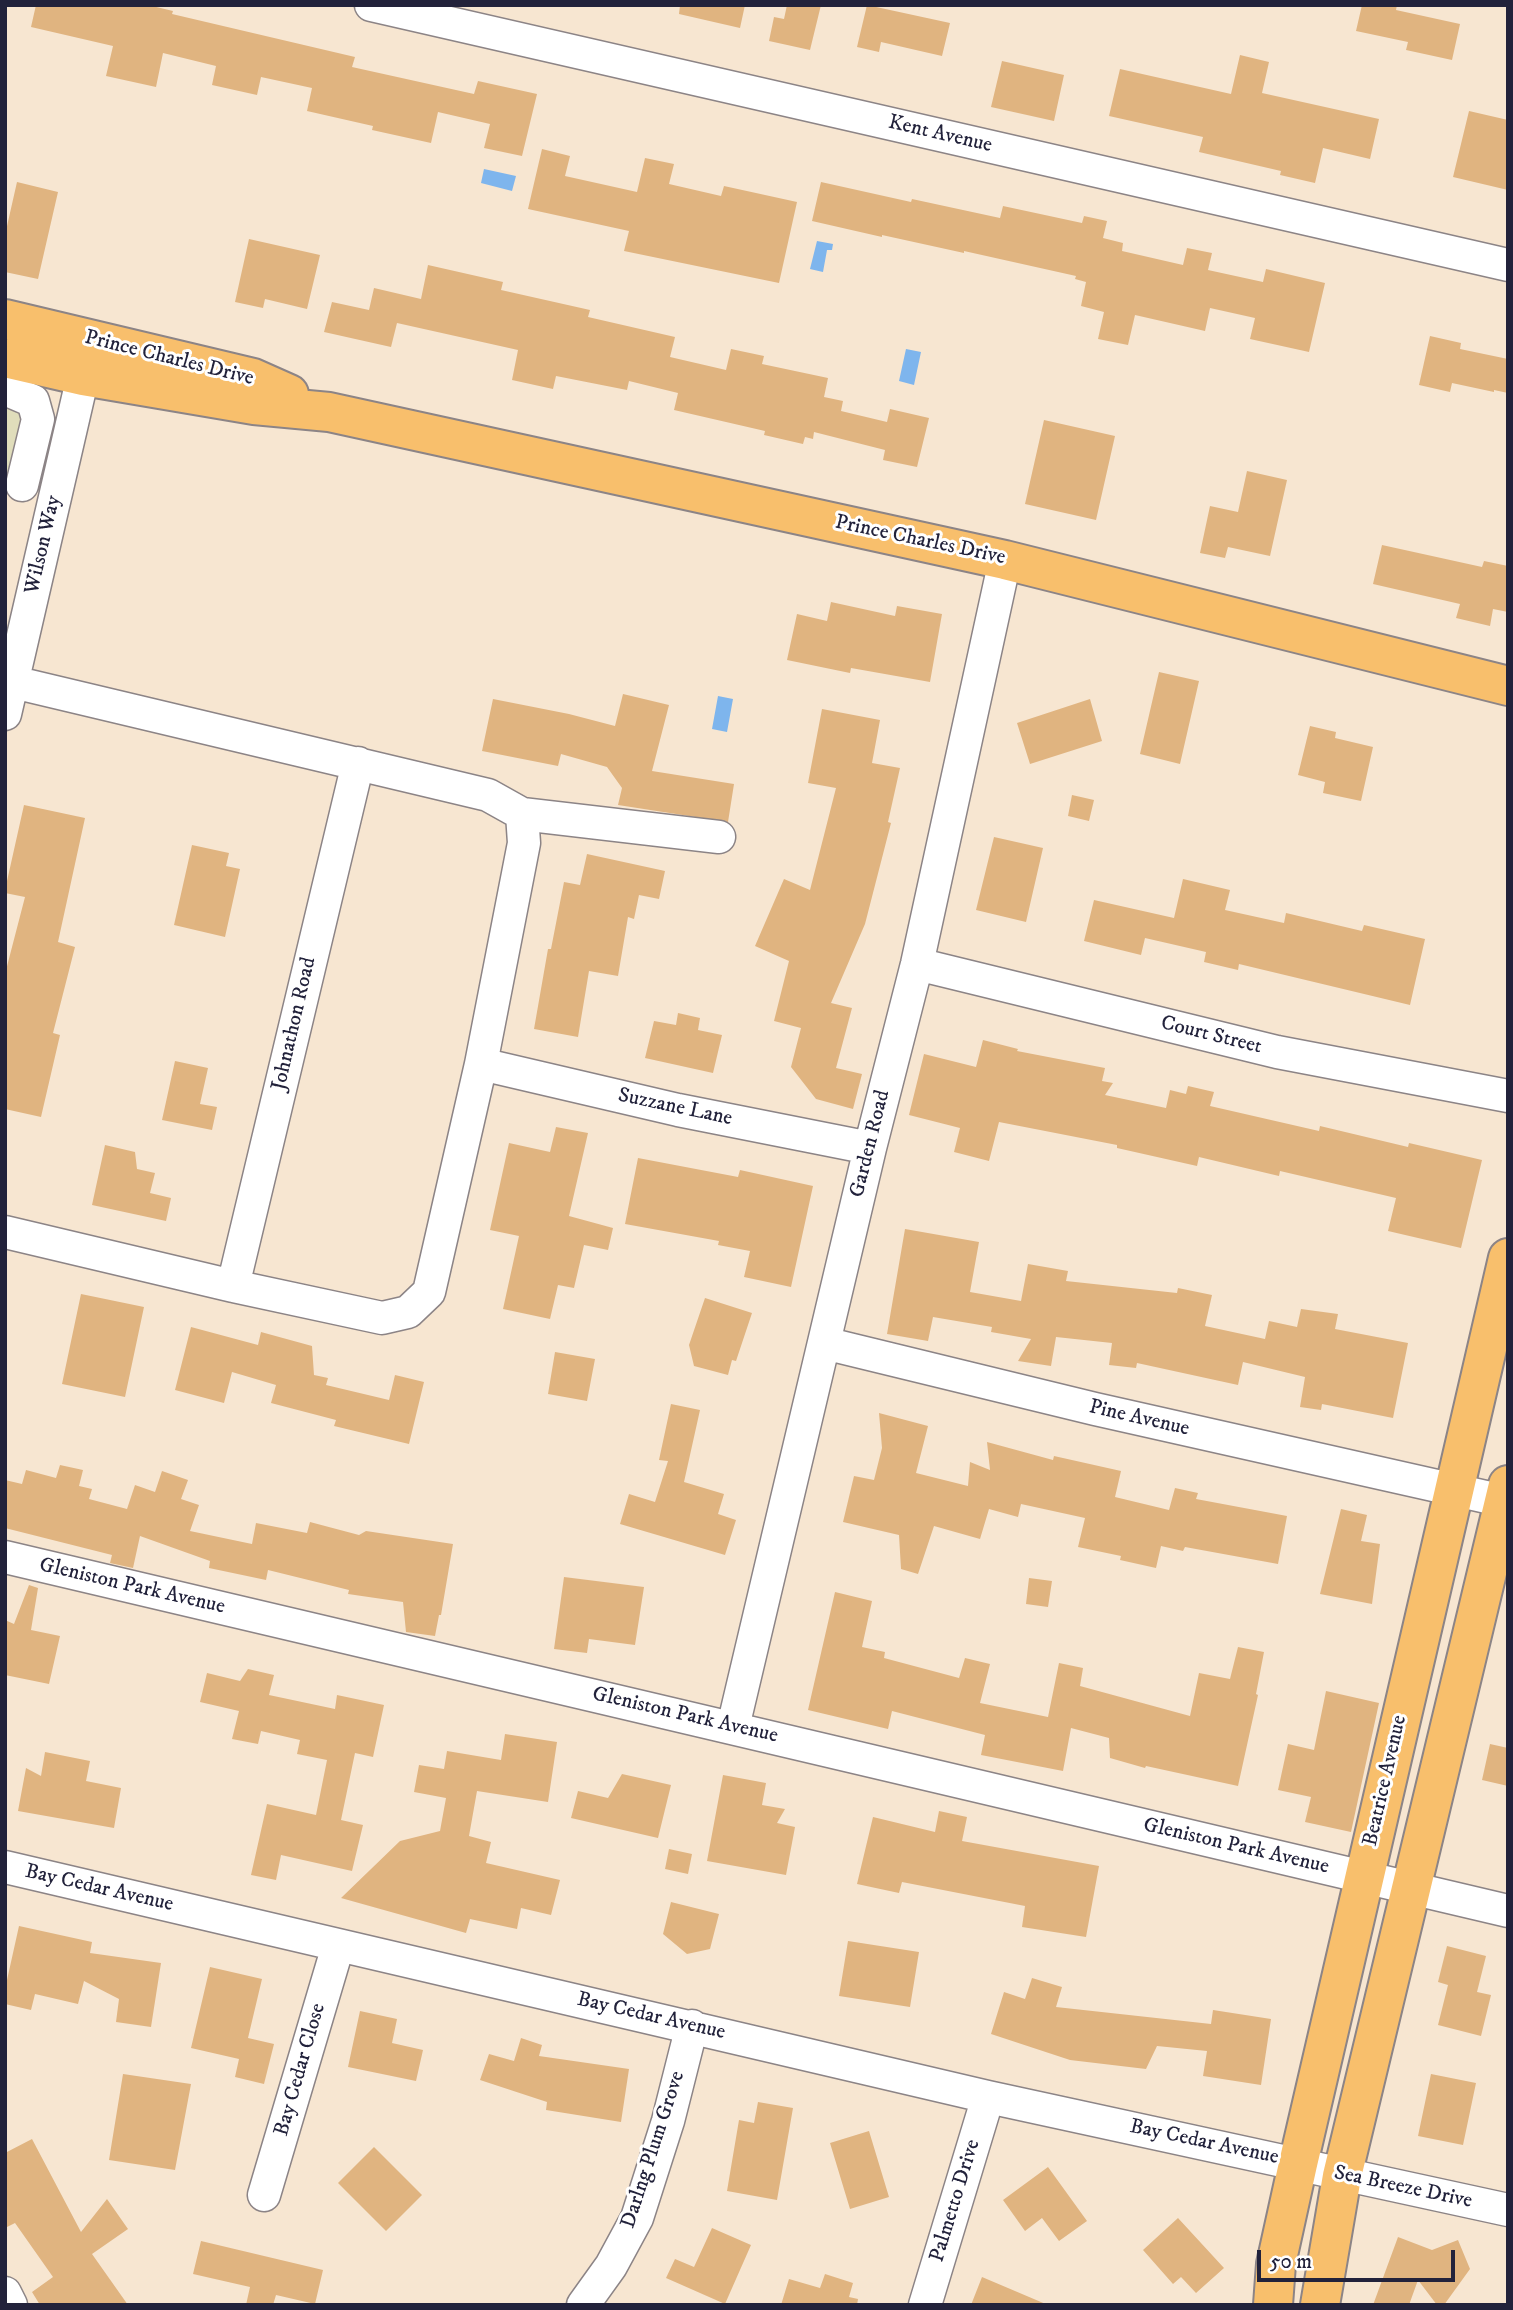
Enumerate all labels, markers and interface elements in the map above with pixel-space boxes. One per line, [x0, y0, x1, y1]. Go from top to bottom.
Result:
street label: Kent Avenue [886, 111, 994, 159]
street label: Prince Charles Drive [82, 326, 256, 392]
street label: Wilson Way [20, 493, 68, 597]
street label: Prince Charles Drive [833, 511, 1007, 571]
street label: Johnathon Road [267, 955, 323, 1093]
street label: Court Street [1158, 1011, 1264, 1061]
street label: Suzzane Lane [616, 1084, 734, 1132]
street label: Garden Road [846, 1088, 896, 1200]
street label: Pine Avenue [1086, 1395, 1192, 1443]
street label: Gleniston Park Avenue [37, 1553, 227, 1621]
street label: Gleniston Park Avenue [590, 1682, 780, 1750]
street label: Beatrice Avenue [1359, 1713, 1413, 1849]
street label: Gleniston Park Avenue [1141, 1813, 1331, 1881]
street label: Bay Cedar Avenue [22, 1860, 176, 1918]
street label: Bay Cedar Avenue [574, 1988, 728, 2046]
street label: Bay Cedar Close [270, 2001, 332, 2139]
street label: Darlng Plum Grove [617, 2068, 691, 2232]
street label: Bay Cedar Avenue [1127, 2115, 1281, 2171]
street label: Palmetto Drive [925, 2137, 987, 2265]
street label: Sea Breeze Drive [1332, 2161, 1474, 2215]
scale bar [1261, 2236, 1459, 2280]
text: 50 m [1270, 2249, 1312, 2275]

